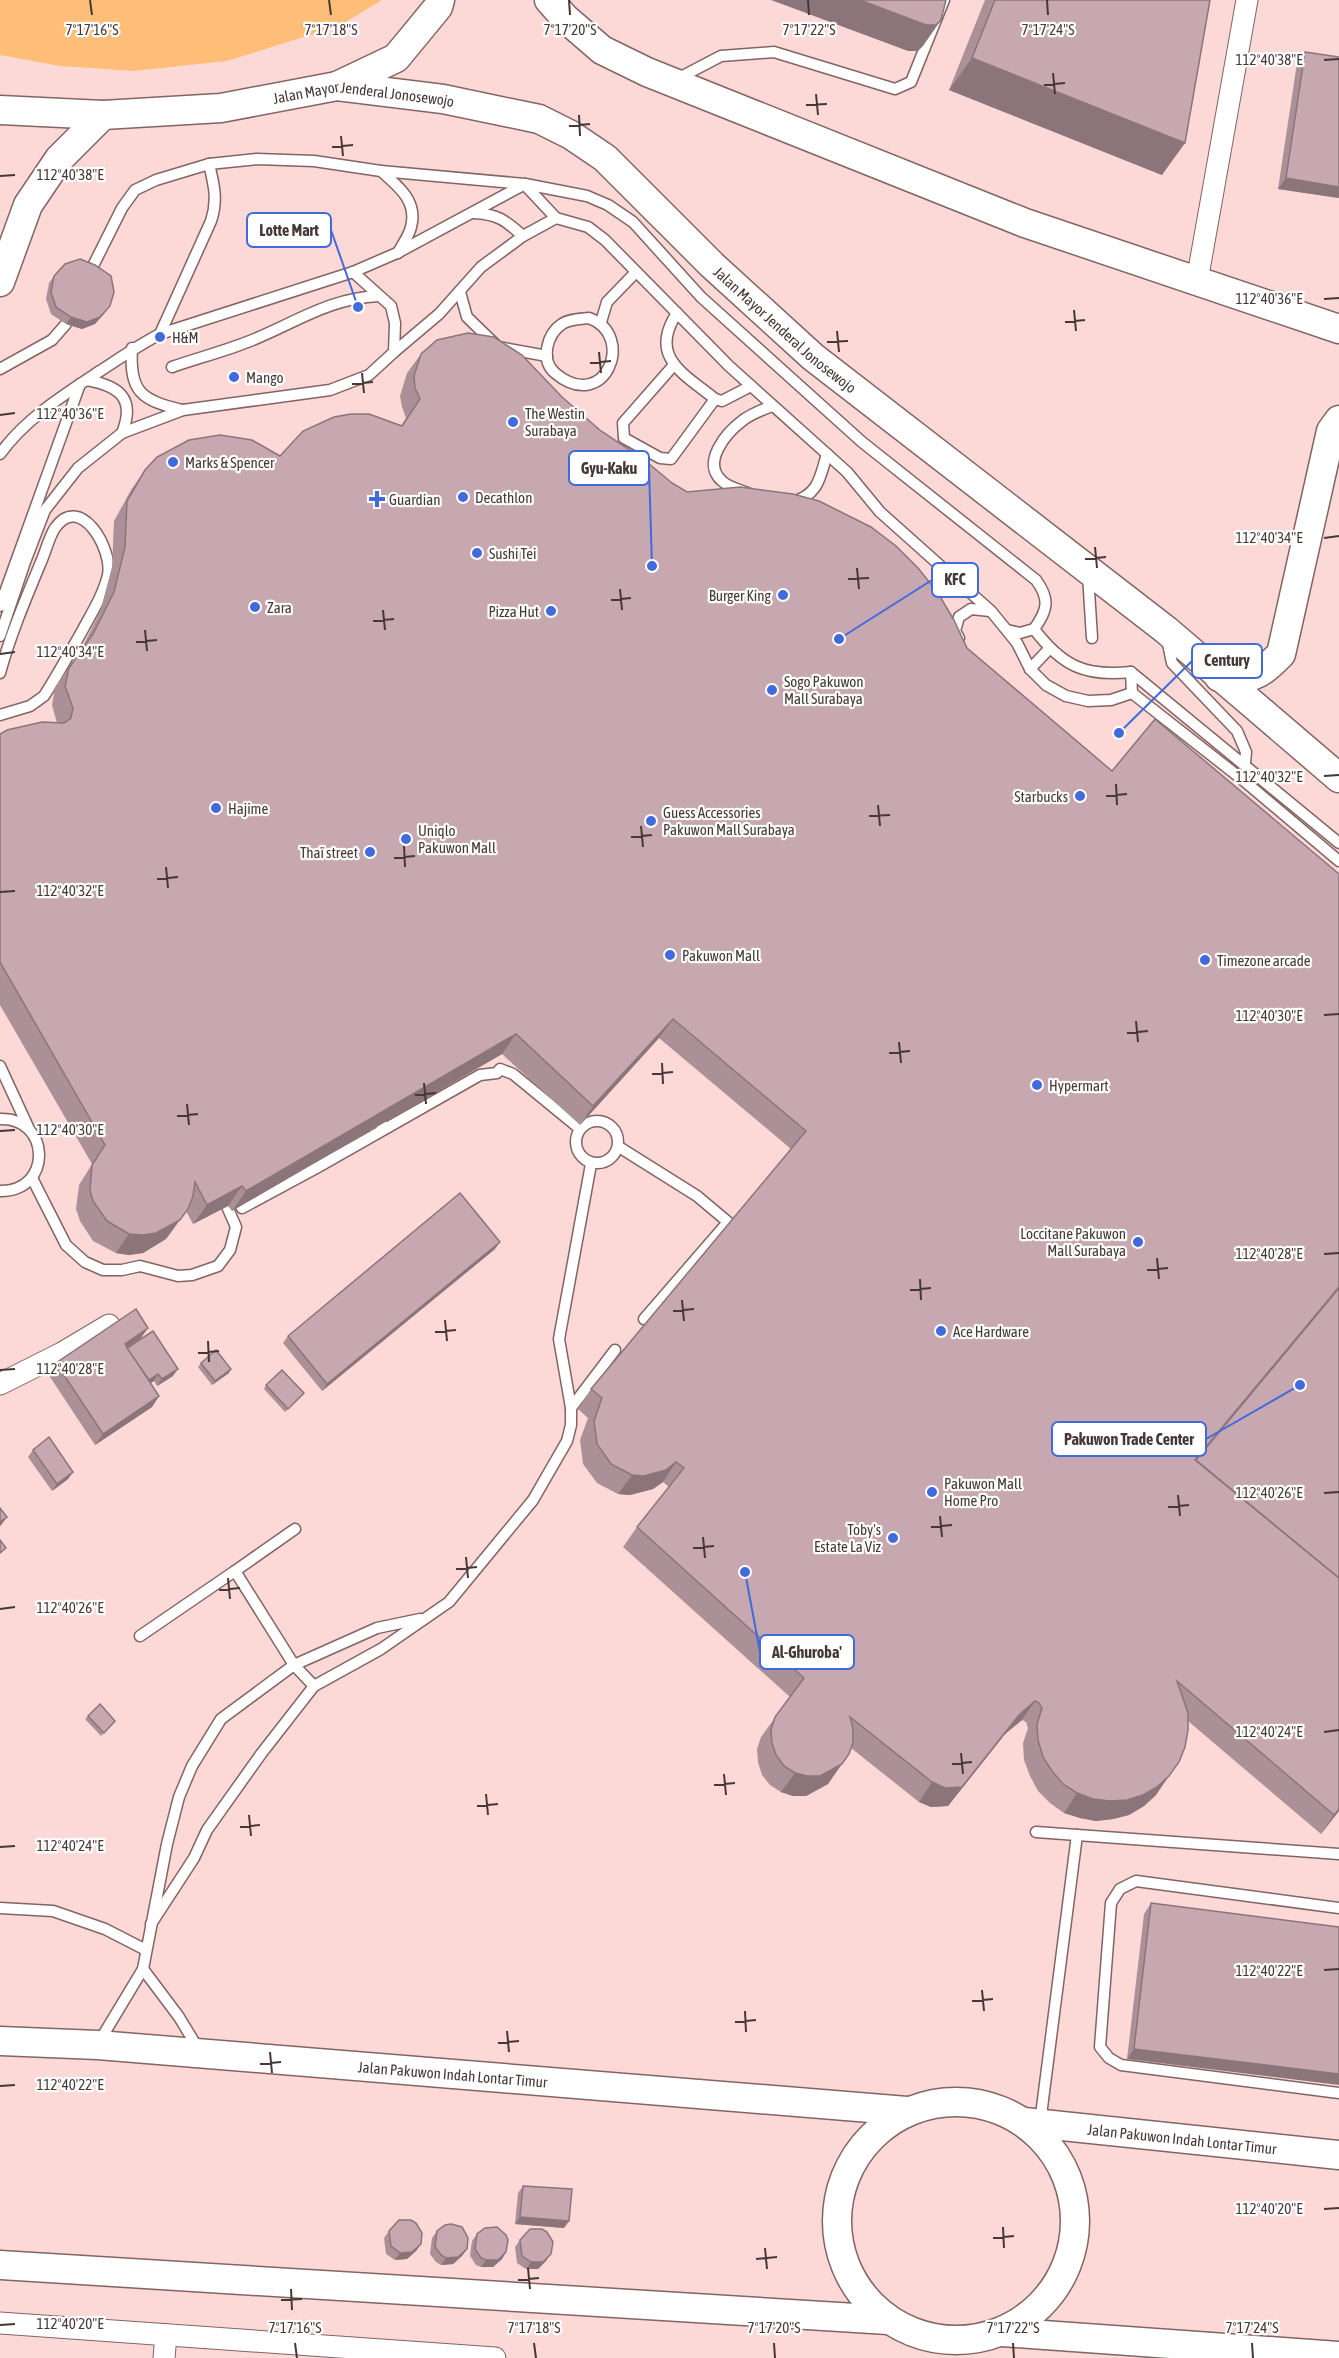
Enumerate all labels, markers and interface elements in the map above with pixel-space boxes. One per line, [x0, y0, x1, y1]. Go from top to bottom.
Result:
text: 7°17'16"S [65, 21, 119, 38]
text: 7°17'18"S [304, 21, 358, 38]
text: 7°17'20"S [543, 21, 597, 38]
text: 7°17'22"S [782, 21, 836, 38]
text: 7°17'24"S [1021, 21, 1075, 38]
text: 112°40'38"E [1235, 51, 1303, 68]
street label: Jalan Mayor Jenderal Jonosewojo [271, 77, 456, 110]
text: 112°40'38"E [36, 166, 104, 183]
callout: Lotte Mart [247, 213, 331, 247]
text: Lotte Mart [259, 221, 319, 239]
street label: Jalan Mayor Jenderal Jonosewojo [711, 263, 860, 396]
text: 112°40'36"E [1235, 290, 1303, 307]
place label: H&M [172, 329, 199, 346]
marker: H&M [153, 330, 167, 344]
place label: Mango [246, 369, 284, 386]
marker: Mango [227, 370, 241, 384]
text: 112°40'36"E [36, 405, 104, 422]
place label: The Westin Surabaya [525, 405, 585, 439]
marker: The Westin Surabaya [506, 415, 520, 429]
callout: Gyu-Kaku [569, 451, 649, 485]
place label: Marks & Spencer [185, 454, 275, 471]
marker: Marks & Spencer [166, 455, 180, 469]
text: Gyu-Kaku [581, 459, 638, 477]
place label: Decathlon [475, 489, 532, 506]
marker: Decathlon [456, 490, 470, 504]
place label: Guardian [389, 491, 440, 508]
marker: Guardian [370, 492, 384, 506]
text: 112°40'34"E [1235, 529, 1303, 546]
place label: Sushi Tei [489, 545, 537, 562]
marker: Sushi Tei [470, 546, 484, 560]
callout: KFC [932, 563, 978, 597]
text: KFC [944, 570, 967, 588]
place label: Burger King [709, 587, 772, 604]
marker: Burger King [776, 588, 790, 602]
place label: Zara [267, 599, 292, 616]
marker: Zara [248, 600, 262, 614]
place label: Pizza Hut [488, 603, 539, 620]
marker: Pizza Hut [544, 604, 558, 618]
text: 112°40'34"E [36, 643, 104, 660]
callout: Century [1192, 644, 1262, 678]
text: Century [1204, 651, 1250, 669]
place label: Sogo Pakuwon Mall Surabaya [784, 673, 864, 707]
marker: Sogo Pakuwon Mall Surabaya [765, 683, 779, 697]
text: 112°40'32"E [1235, 768, 1303, 785]
place label: Starbucks [1014, 788, 1068, 805]
marker: Starbucks [1073, 789, 1087, 803]
place label: Hajime [228, 800, 268, 817]
marker: Hajime [209, 801, 223, 815]
place label: Guess Accessories Pakuwon Mall Surabaya [663, 804, 795, 838]
marker: Guess Accessories Pakuwon Mall Surabaya [644, 814, 658, 828]
place label: Uniqlo Pakuwon Mall [418, 822, 496, 856]
marker: Uniqlo Pakuwon Mall [399, 832, 413, 846]
place label: Thaï street [300, 844, 358, 861]
marker: Thaï street [363, 845, 377, 859]
text: 112°40'32"E [36, 882, 104, 899]
place label: Pakuwon Mall [682, 947, 760, 964]
marker: Pakuwon Mall [663, 948, 677, 962]
place label: Timezone arcade [1217, 952, 1311, 969]
marker: Timezone arcade [1198, 953, 1212, 967]
text: 112°40'30"E [1235, 1007, 1303, 1024]
place label: Hypermart [1049, 1077, 1109, 1094]
marker: Hypermart [1030, 1078, 1044, 1092]
text: 112°40'30"E [36, 1121, 104, 1138]
place label: Loccitane Pakuwon Mall Surabaya [1020, 1225, 1126, 1259]
marker: Loccitane Pakuwon Mall Surabaya [1131, 1235, 1145, 1249]
text: 112°40'28"E [1235, 1245, 1303, 1262]
place label: Ace Hardware [953, 1323, 1029, 1340]
marker: Ace Hardware [934, 1324, 948, 1338]
text: 112°40'28"E [36, 1360, 104, 1377]
callout: Pakuwon Trade Center [1052, 1422, 1206, 1456]
text: Pakuwon Trade Center [1064, 1430, 1194, 1448]
place label: Pakuwon Mall Home Pro [944, 1475, 1022, 1509]
text: 112°40'26"E [1235, 1484, 1303, 1501]
marker: Pakuwon Mall Home Pro [925, 1485, 939, 1499]
place label: Toby's Estate La Viz [814, 1521, 882, 1555]
marker: Toby's Estate La Viz [886, 1531, 900, 1545]
text: 112°40'26"E [36, 1599, 104, 1616]
callout: Al-Ghuroba' [760, 1635, 854, 1669]
text: Al-Ghuroba' [771, 1643, 842, 1661]
text: 112°40'24"E [1235, 1723, 1303, 1740]
text: 112°40'24"E [36, 1837, 104, 1854]
text: 112°40'22"E [1235, 1962, 1303, 1979]
street label: Jalan Pakuwon Indah Lontar Timur [357, 2058, 549, 2090]
text: 112°40'22"E [36, 2076, 104, 2093]
street label: Jalan Pakuwon Indah Lontar Timur [1087, 2120, 1278, 2157]
text: 112°40'20"E [1235, 2200, 1303, 2217]
text: 112°40'20"E [36, 2315, 104, 2332]
text: 7°17'16"S [268, 2319, 322, 2336]
text: 7°17'18"S [507, 2319, 561, 2336]
text: 7°17'20"S [747, 2319, 801, 2336]
text: 7°17'22"S [986, 2319, 1040, 2336]
text: 7°17'24"S [1225, 2319, 1279, 2336]

